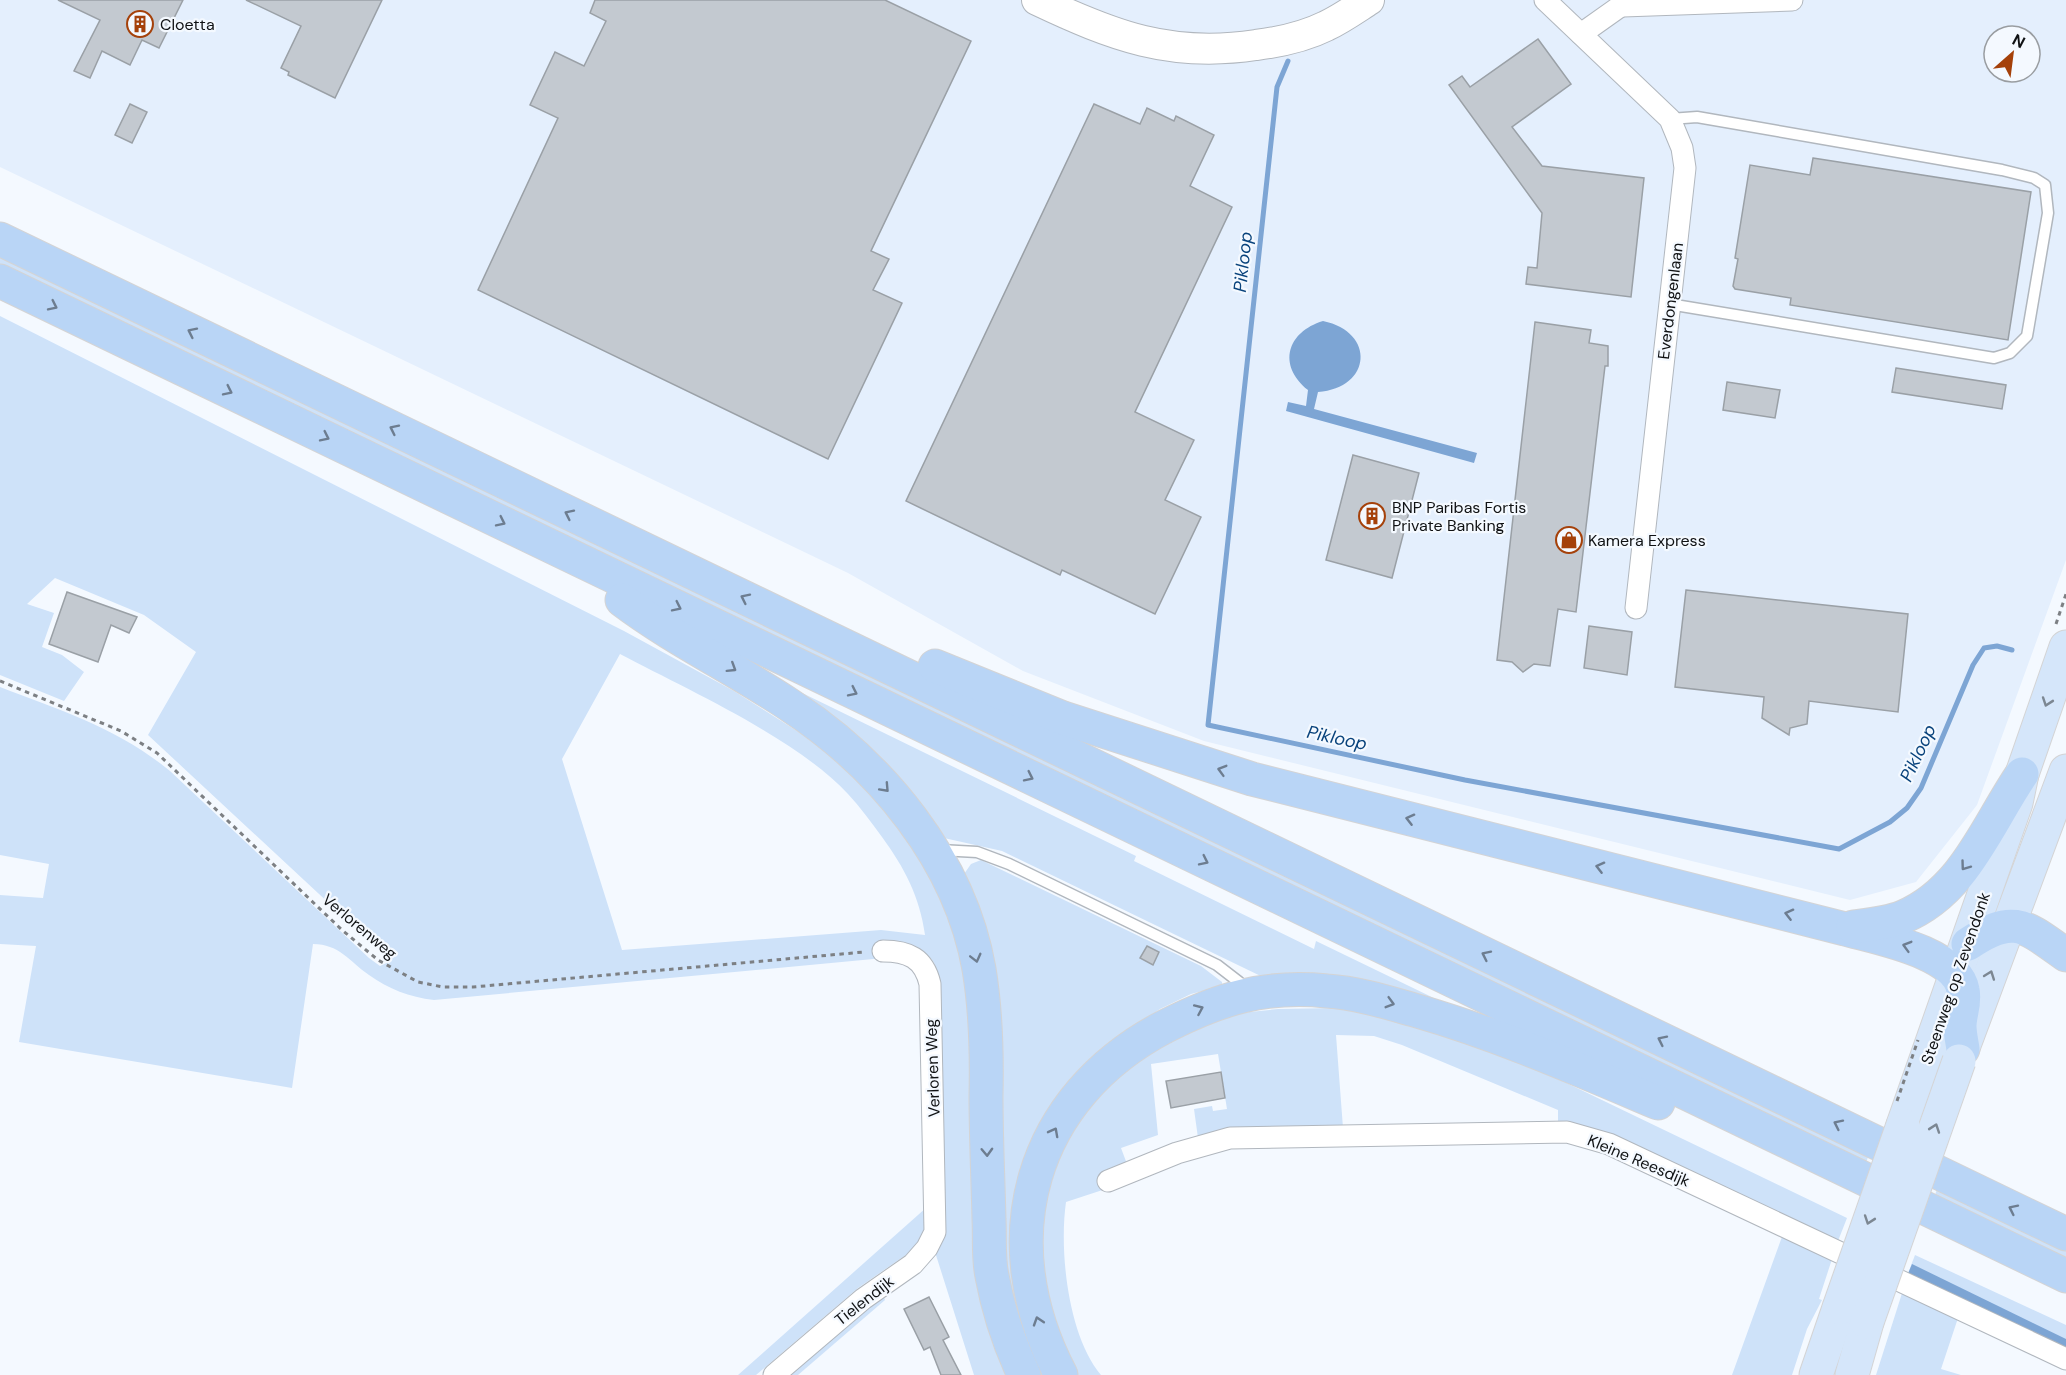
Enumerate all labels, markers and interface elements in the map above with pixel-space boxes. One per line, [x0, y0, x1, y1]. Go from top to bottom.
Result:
building icon: Cloetta [125, 9, 155, 39]
place label: Cloetta [160, 14, 215, 35]
north arrow [1982, 24, 2042, 84]
text: N [2009, 29, 2029, 53]
water label: Pikloop [1228, 231, 1258, 293]
street label: Everdongenlaan [1653, 241, 1688, 361]
one-way arrow [46, 299, 57, 311]
one-way arrow [188, 327, 199, 339]
one-way arrow [222, 383, 233, 395]
one-way arrow [389, 424, 400, 436]
one-way arrow [319, 430, 330, 442]
place label: BNP Paribas Fortis Private Banking [1392, 497, 1526, 536]
building icon: BNP Paribas Fortis Private Banking [1357, 501, 1387, 531]
one-way arrow [565, 509, 576, 521]
one-way arrow [494, 515, 505, 527]
shop icon: Kamera Express [1554, 525, 1584, 555]
place label: Kamera Express [1588, 530, 1706, 551]
one-way arrow [741, 594, 752, 606]
one-way arrow [671, 600, 682, 612]
one-way arrow [726, 661, 736, 673]
one-way arrow [846, 685, 857, 697]
one-way arrow [2041, 696, 2054, 707]
water label: Pikloop [1305, 720, 1369, 756]
water label: Pikloop [1894, 720, 1942, 786]
one-way arrow [1217, 765, 1228, 777]
one-way arrow [1022, 769, 1033, 781]
one-way arrow [878, 782, 889, 792]
one-way arrow [1406, 813, 1416, 826]
one-way arrow [1198, 854, 1209, 866]
one-way arrow [1962, 860, 1973, 871]
one-way arrow [1595, 861, 1605, 874]
street label: Verlorenweg [318, 889, 402, 964]
street label: Steenweg op Zevendonk [1916, 889, 1995, 1067]
one-way arrow [1784, 909, 1794, 922]
one-way arrow [1902, 941, 1912, 953]
one-way arrow [1482, 951, 1493, 962]
one-way arrow [969, 952, 981, 963]
one-way arrow [1983, 970, 1995, 981]
one-way arrow [1384, 996, 1395, 1008]
one-way arrow [1193, 1005, 1204, 1017]
street label: Verloren Weg [920, 1018, 945, 1118]
one-way arrow [1657, 1035, 1668, 1047]
one-way arrow [1833, 1120, 1844, 1132]
one-way arrow [1928, 1123, 1941, 1134]
one-way arrow [1047, 1128, 1058, 1139]
street label: Kleine Reesdijk [1584, 1129, 1693, 1192]
one-way arrow [980, 1147, 993, 1156]
one-way arrow [2009, 1205, 2020, 1216]
one-way arrow [1864, 1214, 1876, 1225]
street label: Tielendijk [830, 1271, 898, 1330]
one-way arrow [1033, 1316, 1045, 1327]

